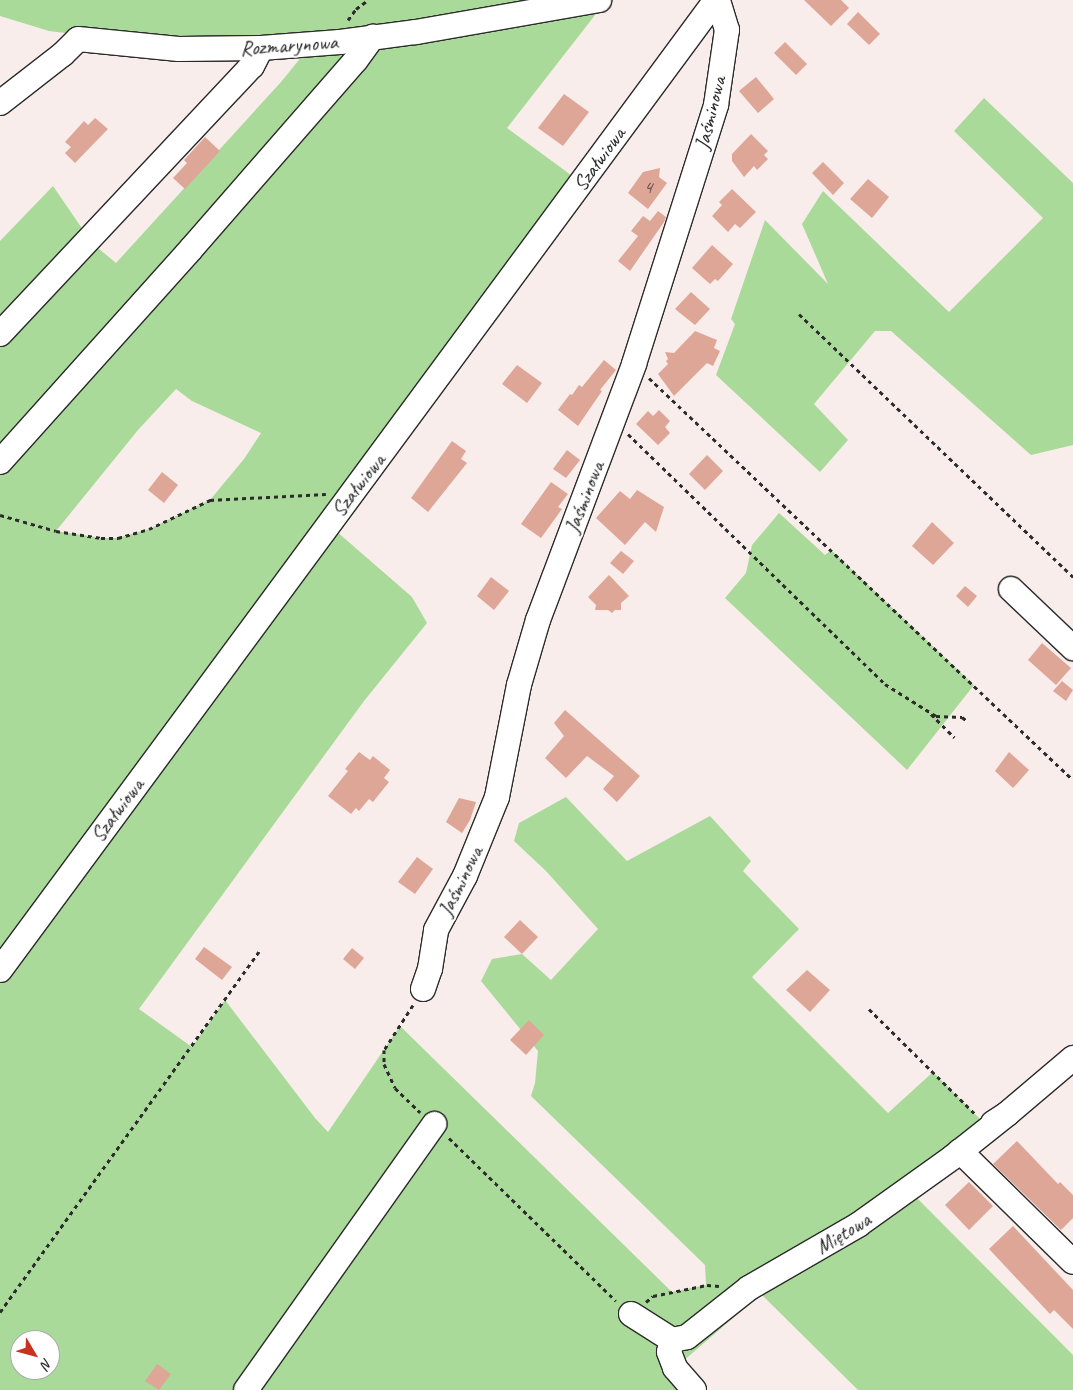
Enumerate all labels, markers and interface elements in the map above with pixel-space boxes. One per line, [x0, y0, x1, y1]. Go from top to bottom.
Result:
street label: Rozmarynowa [239, 29, 339, 61]
street label: Jaśminowa [689, 74, 731, 152]
street label: Szałwiowa [567, 122, 631, 196]
house number: 4 [644, 177, 652, 199]
street label: Szałwiowa [326, 448, 390, 522]
street label: Jaśminowa [559, 458, 609, 536]
street label: Szałwiowa [85, 773, 149, 847]
street label: Jaśminowa [432, 842, 488, 920]
street label: Miętowa [811, 1206, 875, 1260]
north arrow [10, 1330, 60, 1380]
text: N [37, 1355, 56, 1372]

